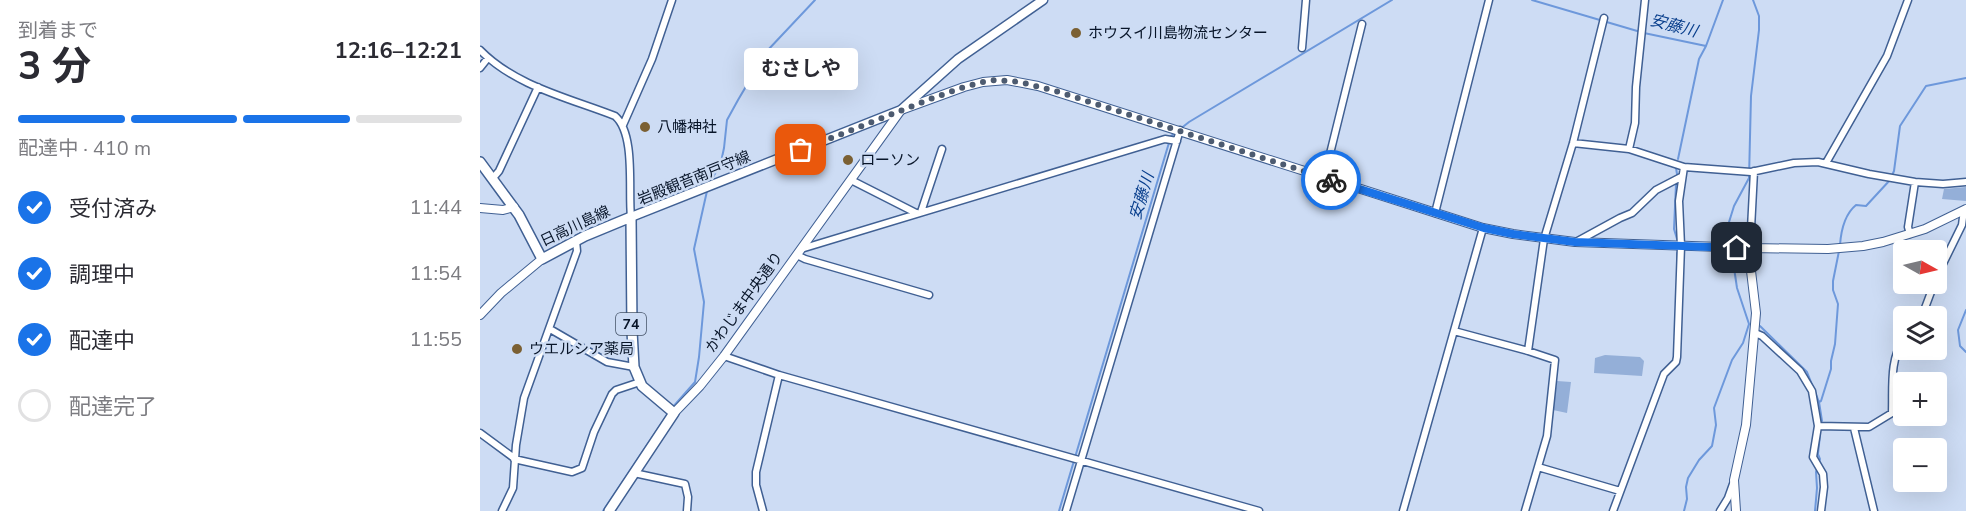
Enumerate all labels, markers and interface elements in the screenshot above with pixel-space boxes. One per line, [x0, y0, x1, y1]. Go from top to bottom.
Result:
water label: 安藤川 [1648, 9, 1702, 43]
text: 到着まで [18, 17, 98, 44]
place label: ホウスイ川島物流センター [1088, 23, 1268, 43]
marker: ホウスイ川島物流センター [1069, 26, 1083, 40]
text: 12:16–12:21 [334, 36, 462, 66]
text: 3 分 [18, 40, 91, 93]
callout: むさしや [744, 48, 858, 90]
text: むさしや [761, 55, 841, 82]
place label: 八幡神社 [657, 117, 717, 137]
marker: 八幡神社 [638, 120, 652, 134]
pin [775, 124, 826, 175]
icon: bag [784, 133, 817, 166]
text: 配達中 · 410 m [18, 135, 151, 162]
street label: 岩殿観音南戸守線 [635, 146, 753, 210]
place label: ローソン [860, 150, 920, 170]
courier [1301, 150, 1361, 210]
marker: ローソン [841, 153, 855, 167]
icon: bike [1315, 164, 1348, 197]
water label: 安藤川 [1124, 168, 1160, 222]
icon: check [18, 191, 51, 224]
text: 受付済み [69, 194, 157, 224]
text: 11:44 [409, 194, 462, 221]
street label: 日高川島線 [537, 201, 613, 251]
pin [1711, 222, 1762, 273]
icon: home [1720, 231, 1753, 264]
north arrow [1893, 240, 1947, 294]
map controls [1893, 240, 1947, 492]
street label: かわじま中央通り [701, 248, 787, 356]
icon: check [18, 257, 51, 290]
text: 調理中 [69, 260, 135, 290]
text: 11:54 [409, 260, 462, 287]
button: layers [1893, 306, 1947, 360]
road number: 74 [616, 313, 646, 335]
icon: check [18, 323, 51, 356]
text: 配達中 [69, 326, 135, 356]
text: 11:55 [409, 326, 462, 353]
place label: ウエルシア薬局 [529, 339, 634, 359]
marker: ウエルシア薬局 [510, 342, 524, 356]
button: + [1893, 372, 1947, 426]
text: 配達完了 [69, 392, 157, 422]
button: − [1893, 438, 1947, 492]

